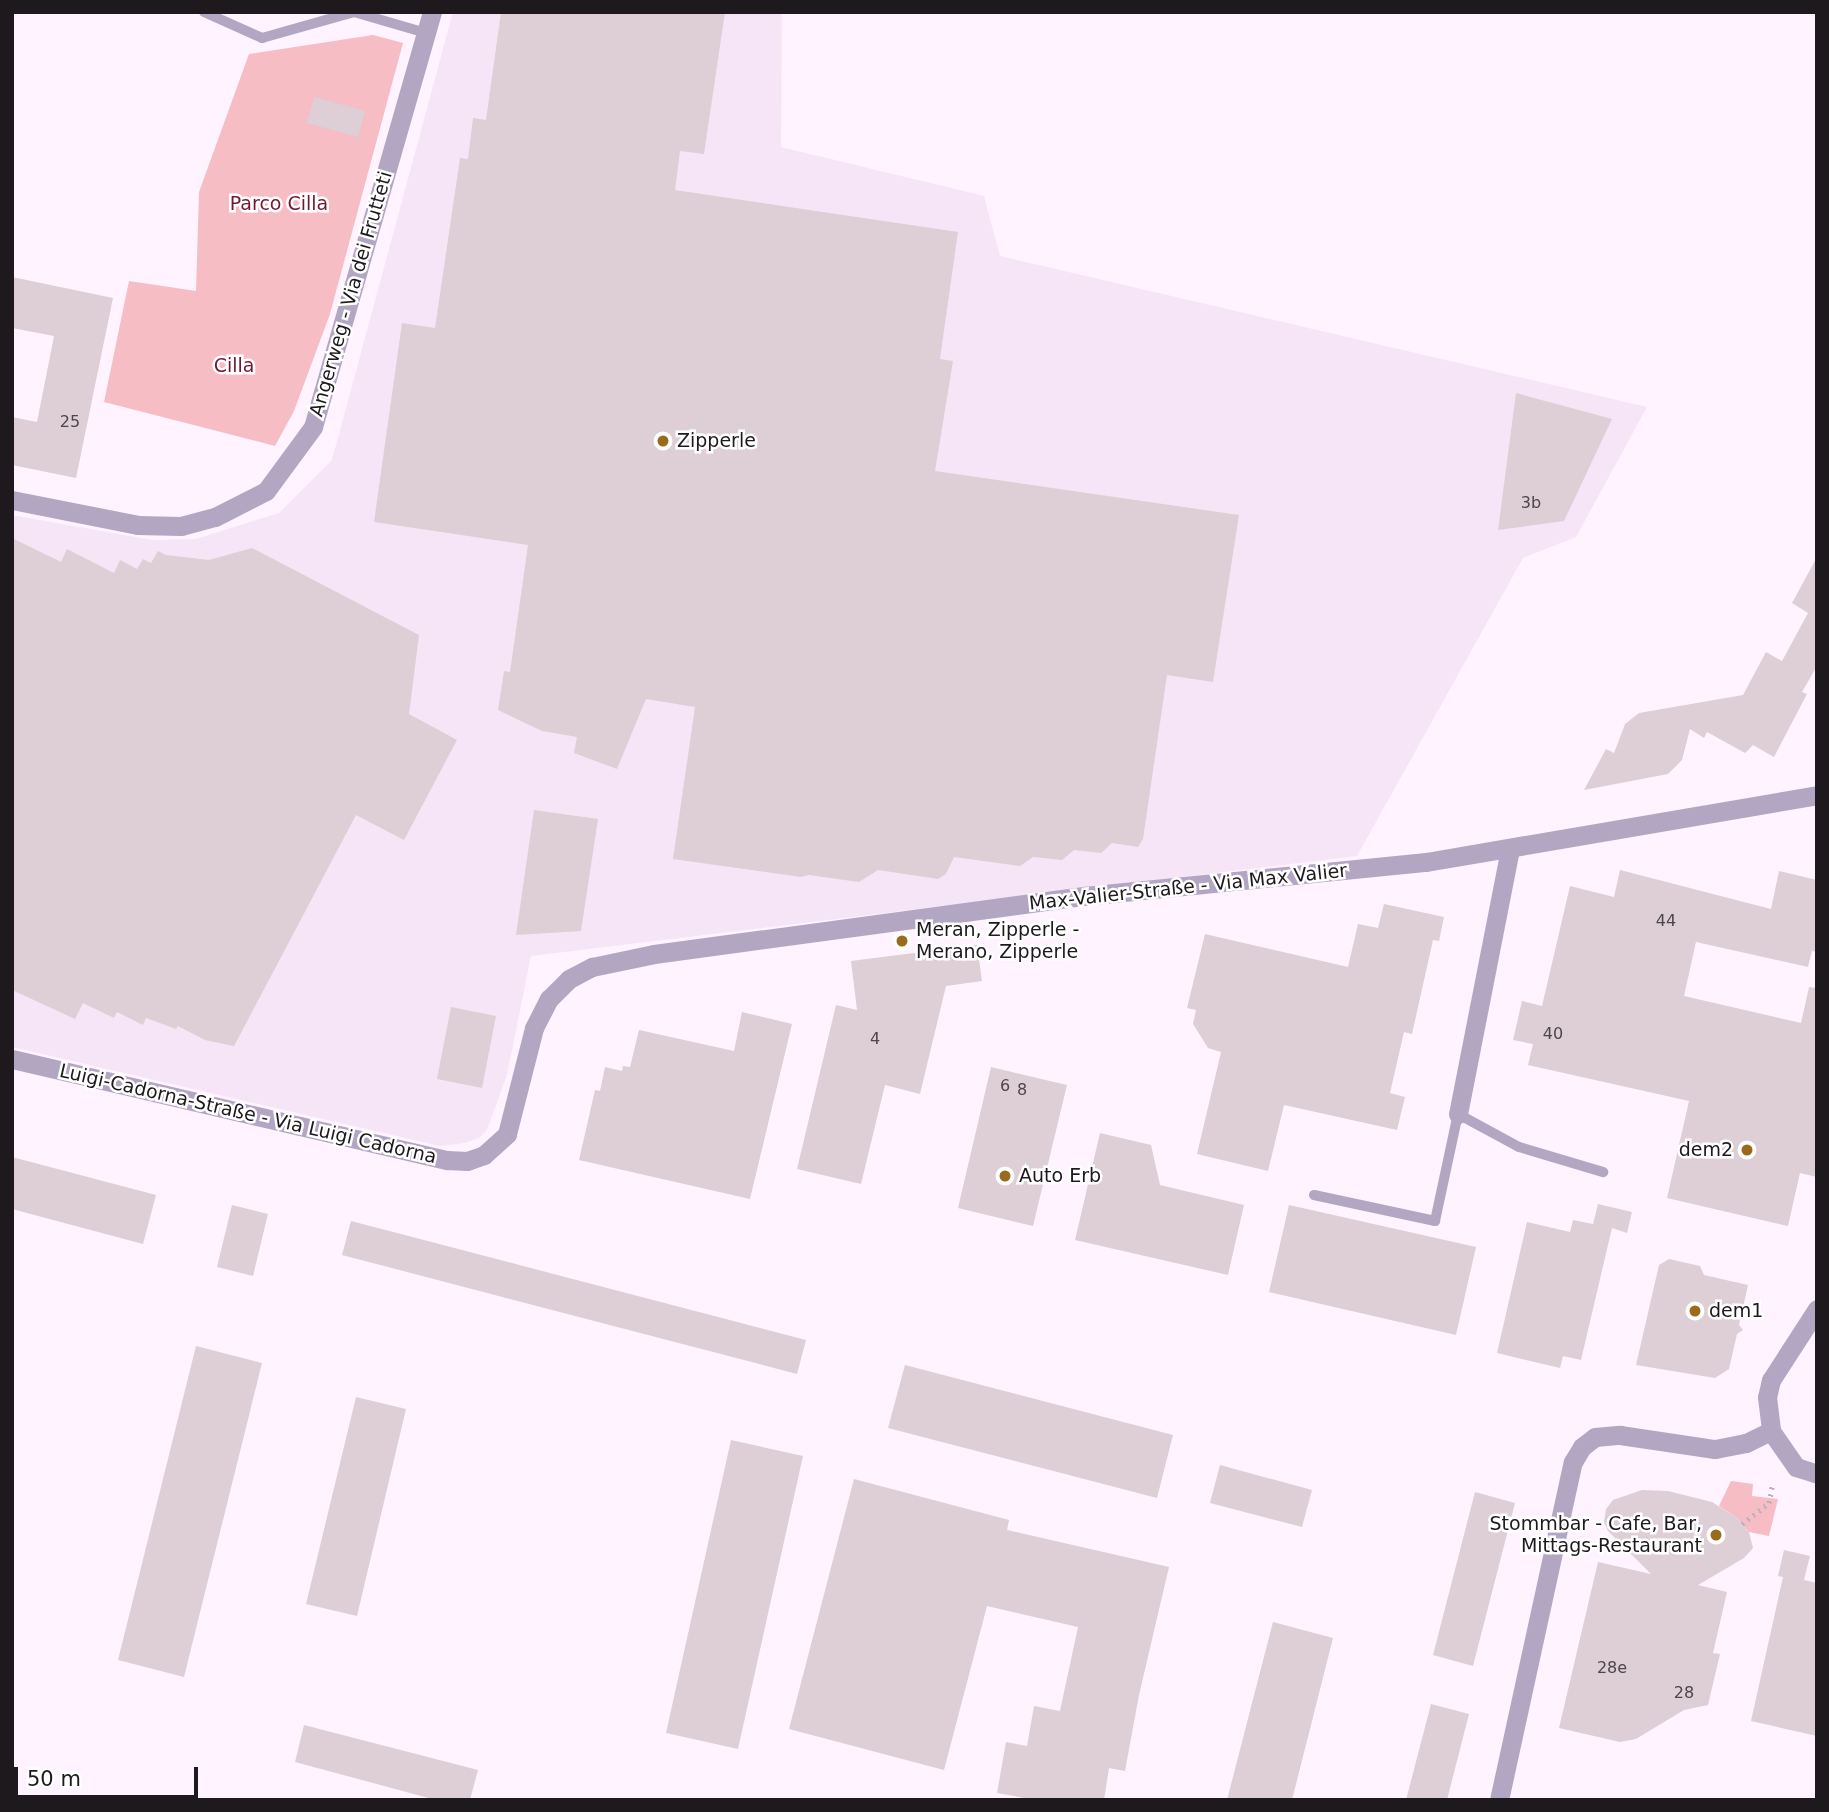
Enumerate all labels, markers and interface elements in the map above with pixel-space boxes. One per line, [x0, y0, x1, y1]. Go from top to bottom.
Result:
street label: Angerweg - Via dei Frutteti [305, 169, 397, 419]
park label: Parco Cilla [230, 193, 328, 215]
park label: Cilla [214, 355, 254, 377]
house number: 25 [60, 412, 80, 432]
place label: Zipperle [677, 430, 756, 452]
marker: Zipperle [655, 433, 671, 449]
house number: 3b [1521, 493, 1541, 513]
street label: Max-Valier-Straße - Via Max Valier [1028, 859, 1348, 915]
house number: 44 [1656, 911, 1676, 931]
place label: Meran, Zipperle - Merano, Zipperle [916, 919, 1079, 963]
marker: Meran, Zipperle - Merano, Zipperle [894, 933, 910, 949]
house number: 40 [1543, 1024, 1563, 1044]
house number: 4 [870, 1029, 880, 1049]
street label: Luigi-Cadorna-Straße - Via Luigi Cadorna [57, 1059, 439, 1169]
house number: 6 [1000, 1076, 1010, 1096]
house number: 8 [1017, 1080, 1027, 1100]
place label: dem2 [1679, 1139, 1733, 1161]
marker: dem2 [1739, 1142, 1755, 1158]
place label: Auto Erb [1019, 1165, 1101, 1187]
marker: Auto Erb [997, 1168, 1013, 1184]
place label: dem1 [1709, 1300, 1763, 1322]
marker: dem1 [1687, 1303, 1703, 1319]
place label: Stommbar - Cafe, Bar, Mittags-Restaurant [1490, 1513, 1702, 1557]
marker: Stommbar - Cafe, Bar, Mittags-Restaurant [1708, 1527, 1724, 1543]
house number: 28e [1597, 1658, 1627, 1678]
house number: 28 [1674, 1683, 1694, 1703]
scale bar [18, 1752, 201, 1796]
text: 50 m [27, 1767, 81, 1791]

